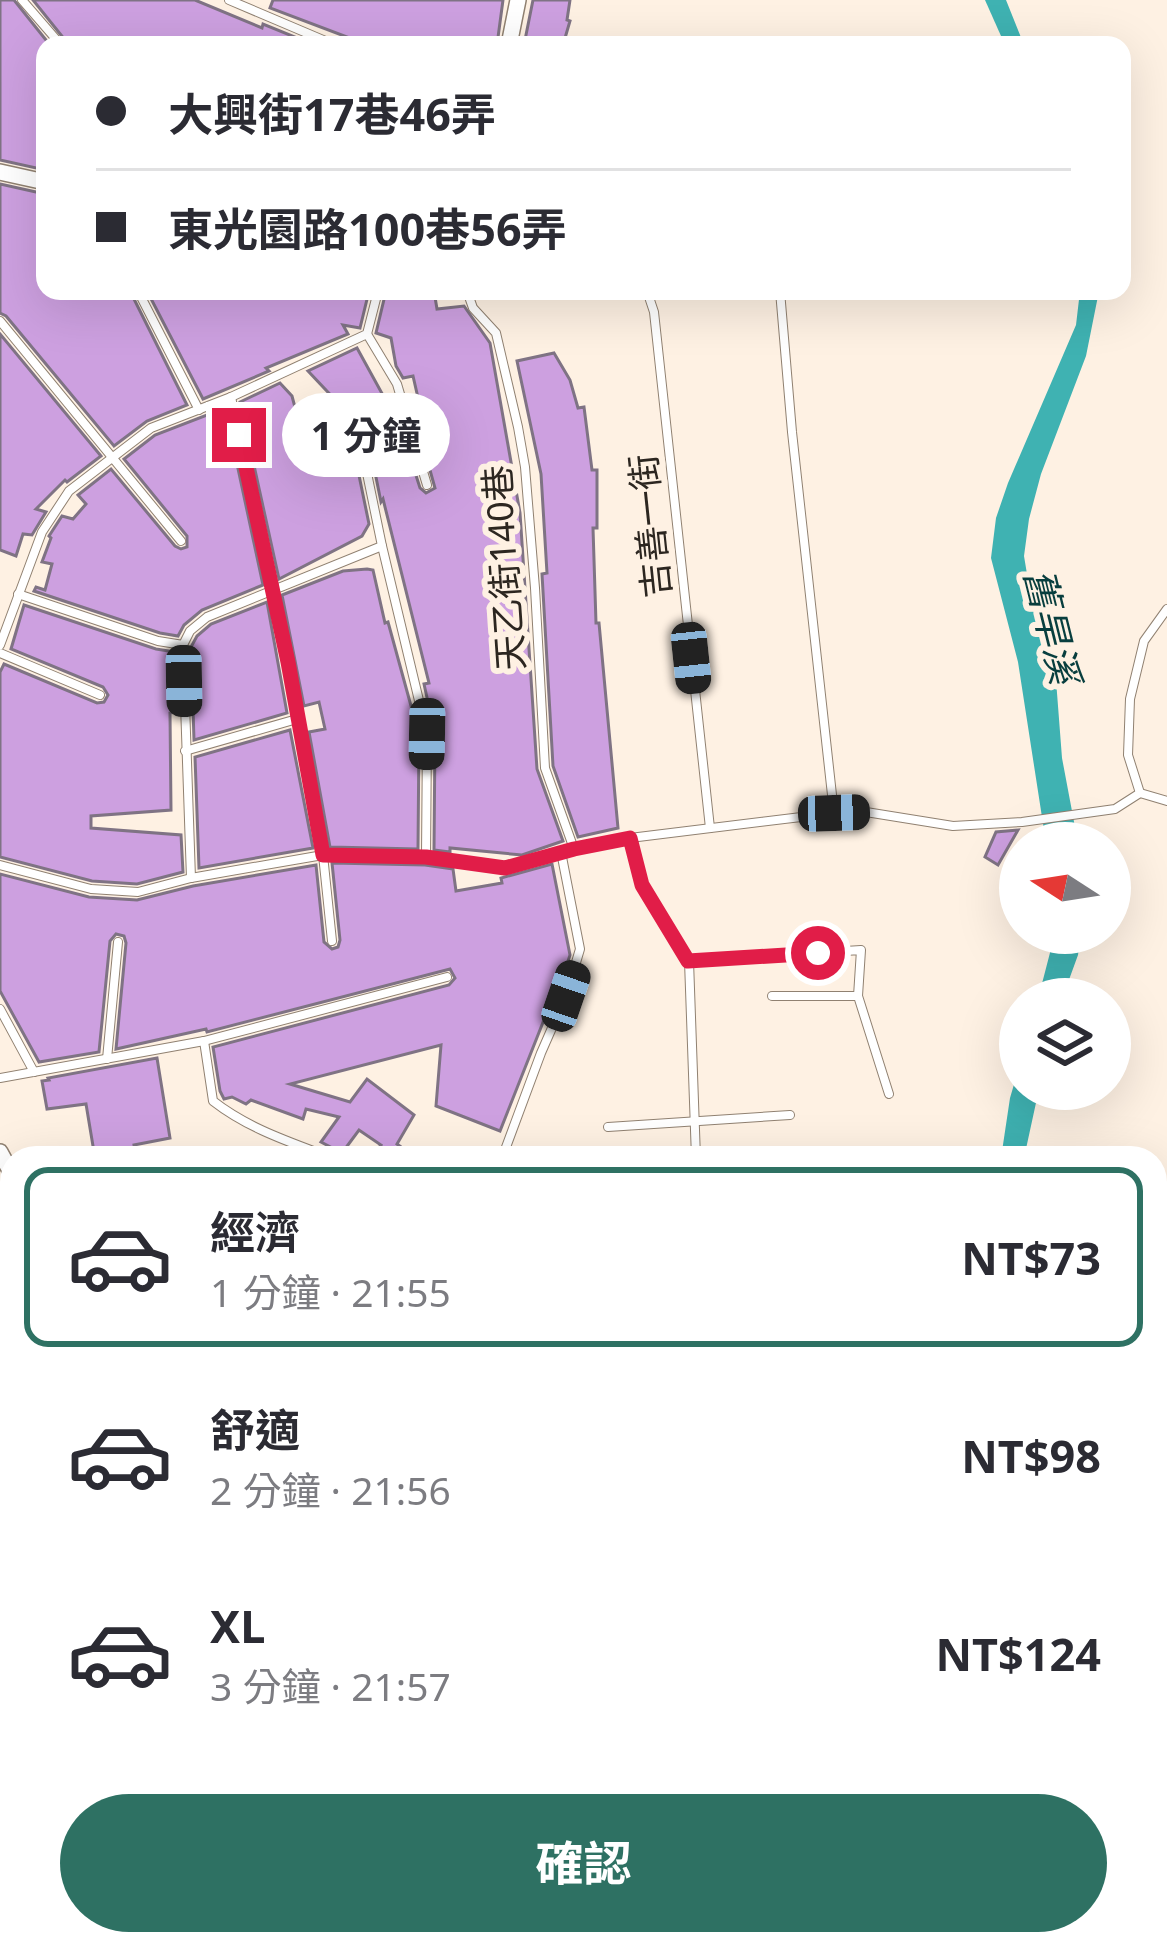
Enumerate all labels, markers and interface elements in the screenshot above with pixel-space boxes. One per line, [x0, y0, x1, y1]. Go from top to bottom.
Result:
text: 大興街17巷46弄 [168, 83, 496, 144]
text: 東光園路100巷56弄 [168, 198, 567, 259]
callout: 1 分鐘 [281, 393, 449, 477]
route end [212, 408, 266, 462]
text: 1 分鐘 [311, 408, 421, 461]
street label: 吉善一街 [618, 452, 681, 600]
street label: 天乙街140巷 [472, 464, 535, 672]
water label: 舊旱溪 [1014, 562, 1095, 694]
car [669, 620, 713, 696]
car [165, 645, 203, 717]
car [408, 698, 446, 770]
car [797, 794, 871, 832]
north arrow [999, 822, 1131, 954]
map controls [999, 822, 1131, 1110]
route start [791, 926, 845, 980]
car [537, 956, 595, 1036]
button: layers [999, 978, 1131, 1110]
text: 經濟 [210, 1201, 300, 1262]
icon: car [66, 1203, 174, 1311]
text: NT$73 [961, 1227, 1101, 1288]
text: 1 分鐘 · 21:55 [210, 1265, 451, 1318]
text: 舒適 [210, 1399, 300, 1460]
icon: car [66, 1401, 174, 1509]
text: NT$98 [961, 1425, 1101, 1486]
text: 2 分鐘 · 21:56 [210, 1463, 451, 1516]
text: XL [210, 1595, 265, 1656]
icon: car [66, 1599, 174, 1707]
text: NT$124 [935, 1623, 1101, 1684]
text: 3 分鐘 · 21:57 [210, 1659, 451, 1712]
button: 確認 [60, 1794, 1107, 1932]

